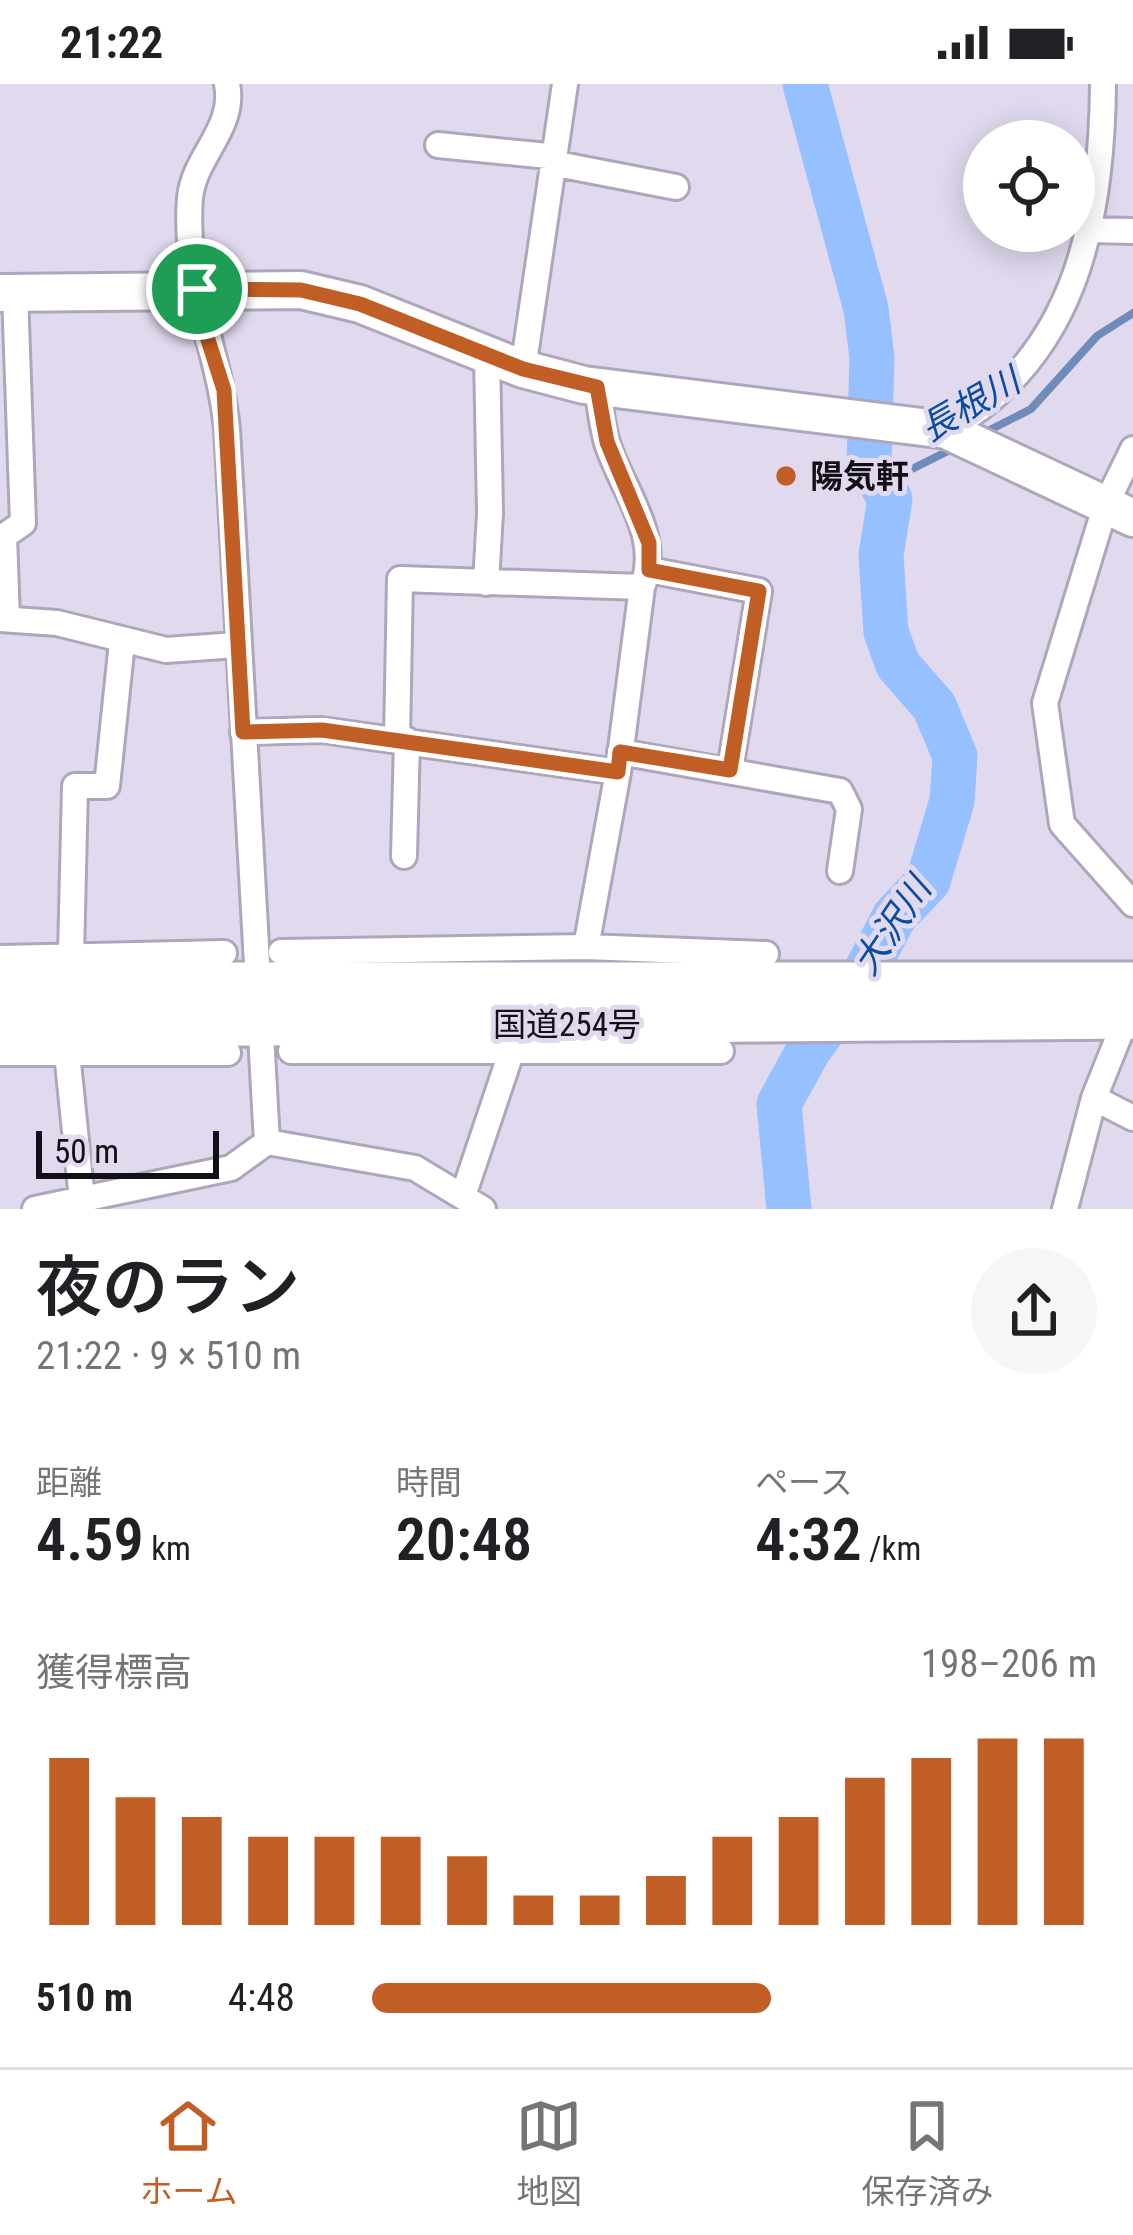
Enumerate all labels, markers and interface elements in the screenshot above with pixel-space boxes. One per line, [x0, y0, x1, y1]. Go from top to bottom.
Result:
text: 21:22 [60, 16, 163, 69]
map controls [963, 120, 1095, 252]
button: locate [963, 120, 1095, 252]
pin [146, 238, 248, 340]
icon: arrive [164, 256, 230, 322]
water label: 長根川 [913, 358, 1031, 450]
place label: 陽気軒 [810, 457, 909, 496]
marker: 陽気軒 [773, 463, 799, 489]
water label: 大沢川 [844, 866, 942, 983]
street label: 国道254号 [493, 1005, 641, 1044]
scale bar [36, 1125, 219, 1178]
text: 50 m [54, 1132, 119, 1171]
button: share [971, 1248, 1097, 1374]
text: 夜のラン [36, 1249, 300, 1326]
text: 21:22 · 9 × 510 m [36, 1333, 301, 1379]
text: 距離 [36, 1463, 102, 1502]
text: 時間 [396, 1463, 462, 1502]
text: ペース [755, 1463, 853, 1502]
text: 4.59 [36, 1504, 144, 1575]
text: 20:48 [396, 1504, 532, 1575]
text: 4:32 [755, 1504, 862, 1575]
text: km [144, 1529, 191, 1568]
text: /km [862, 1529, 921, 1568]
text: 198–206 m [921, 1641, 1097, 1687]
text: 獲得標高 [36, 1650, 192, 1696]
text: 510 m [36, 1975, 133, 2021]
text: 4:48 [228, 1975, 295, 2021]
tab: ホーム [139, 2093, 238, 2213]
tab: 地図 [516, 2093, 582, 2213]
tab: 保存済み [861, 2093, 993, 2213]

